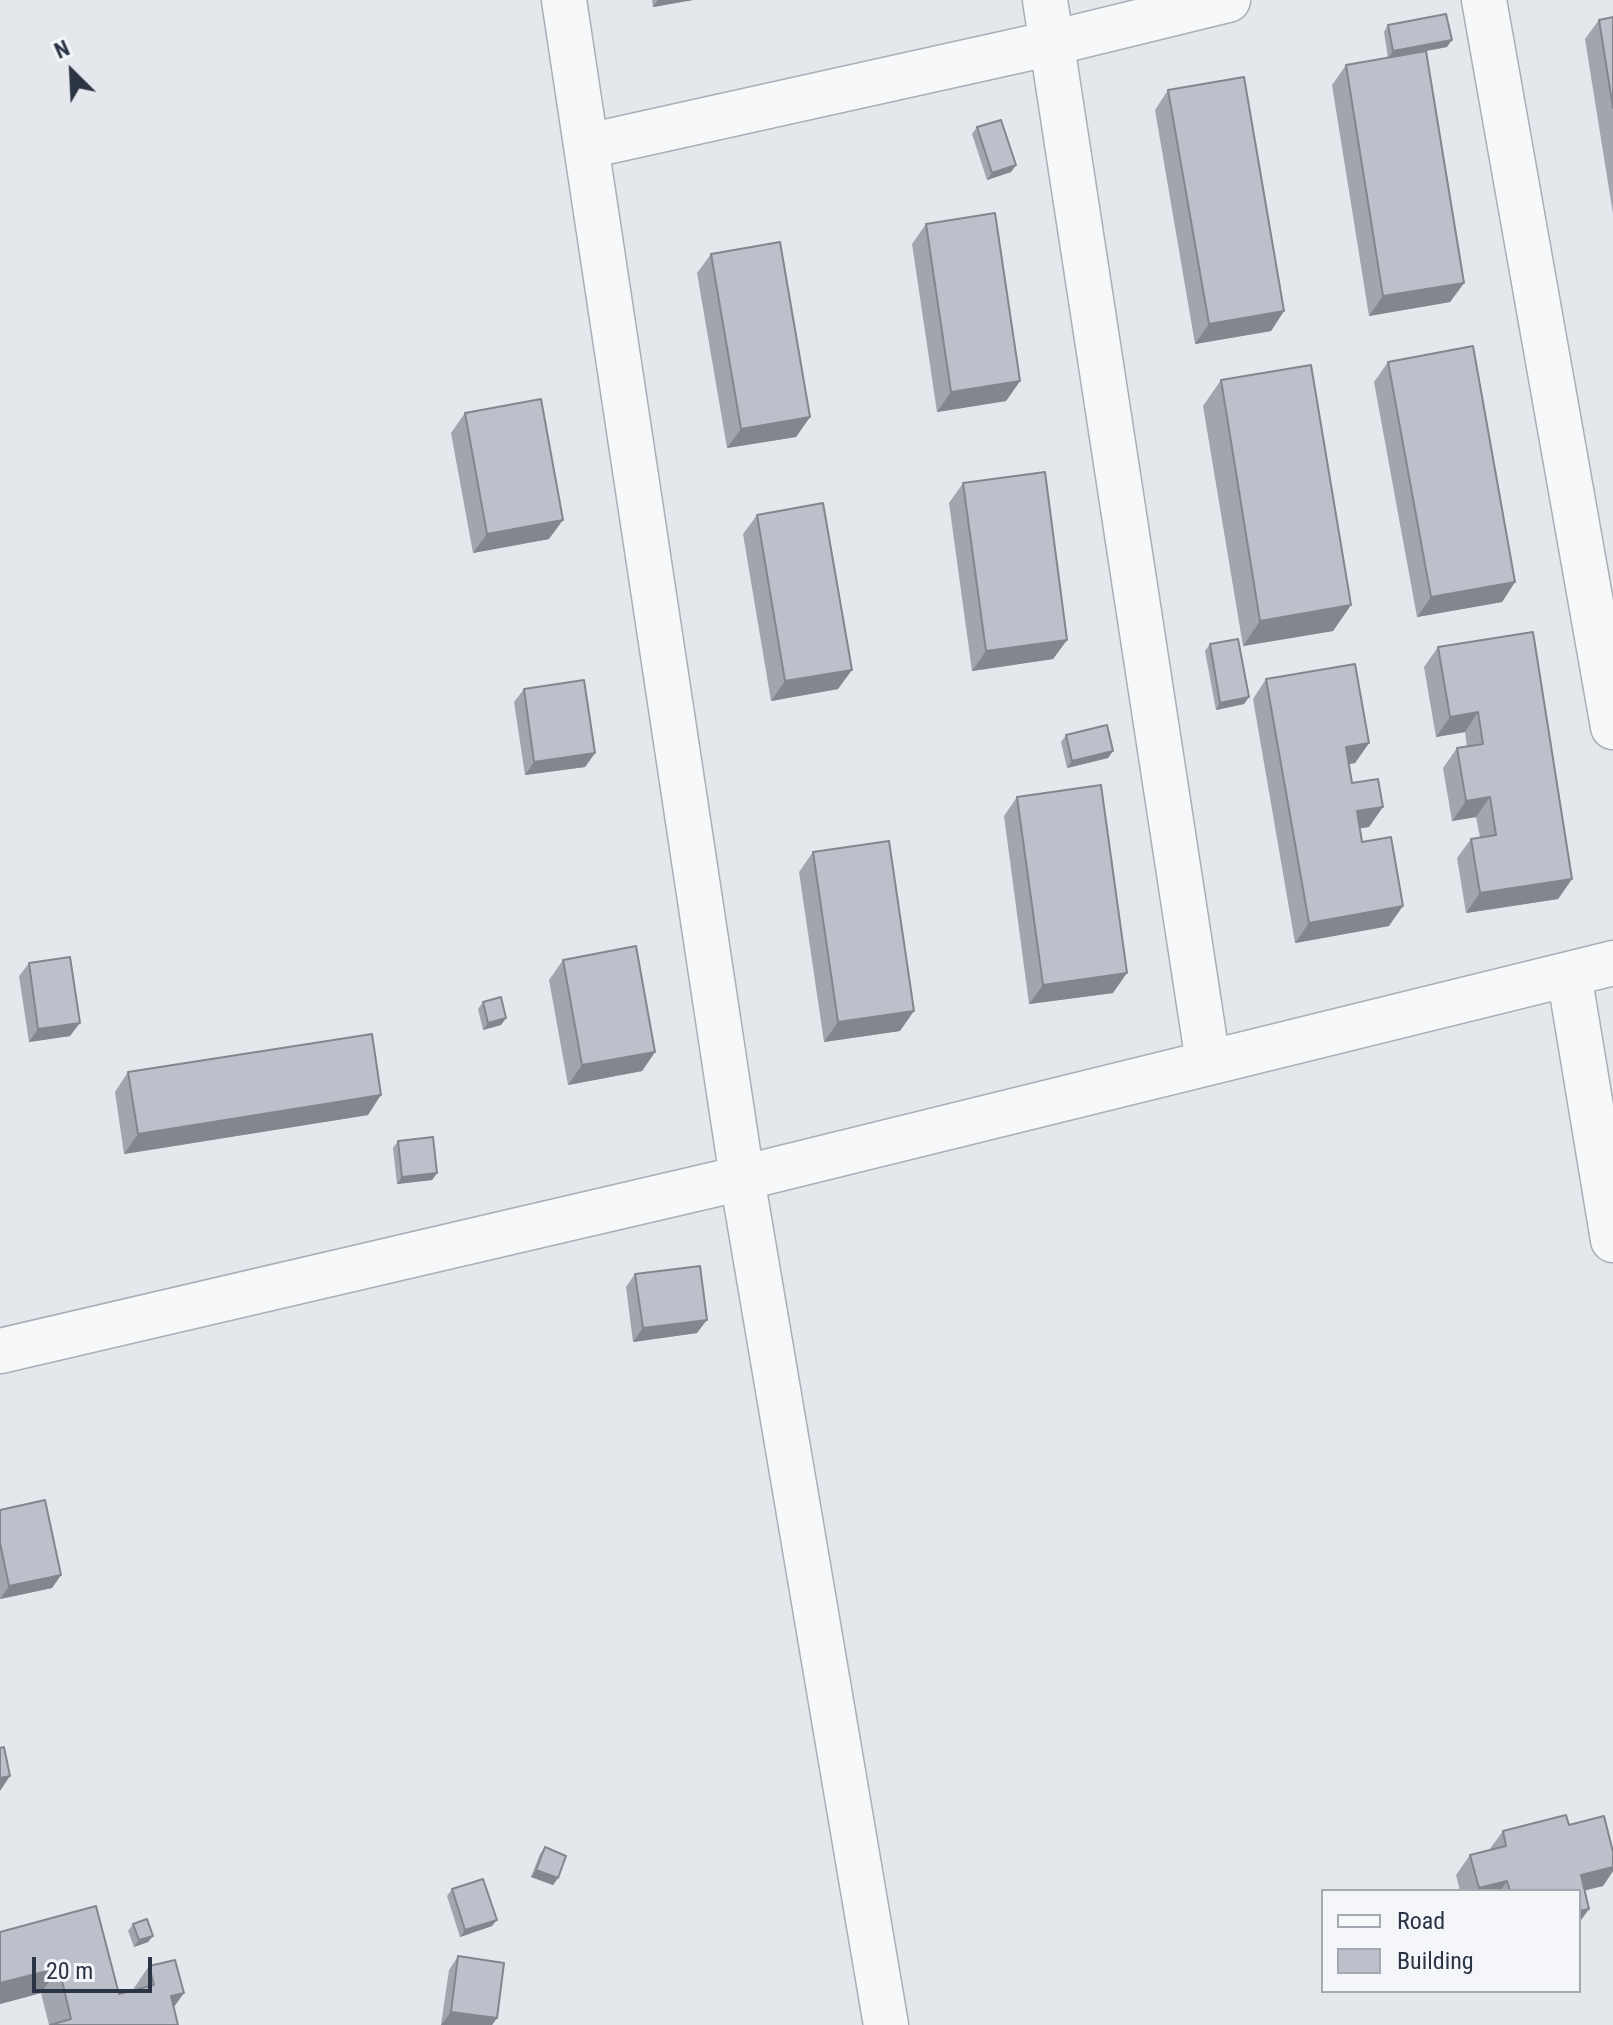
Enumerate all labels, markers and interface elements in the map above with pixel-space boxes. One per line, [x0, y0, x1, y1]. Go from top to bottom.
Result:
north arrow [32, 32, 112, 112]
text: N [51, 35, 73, 64]
legend [1321, 1889, 1581, 1993]
text: Road [1397, 1907, 1445, 1935]
scale bar [36, 1941, 156, 1991]
text: Building [1397, 1947, 1474, 1975]
text: 20 m [46, 1957, 93, 1985]

